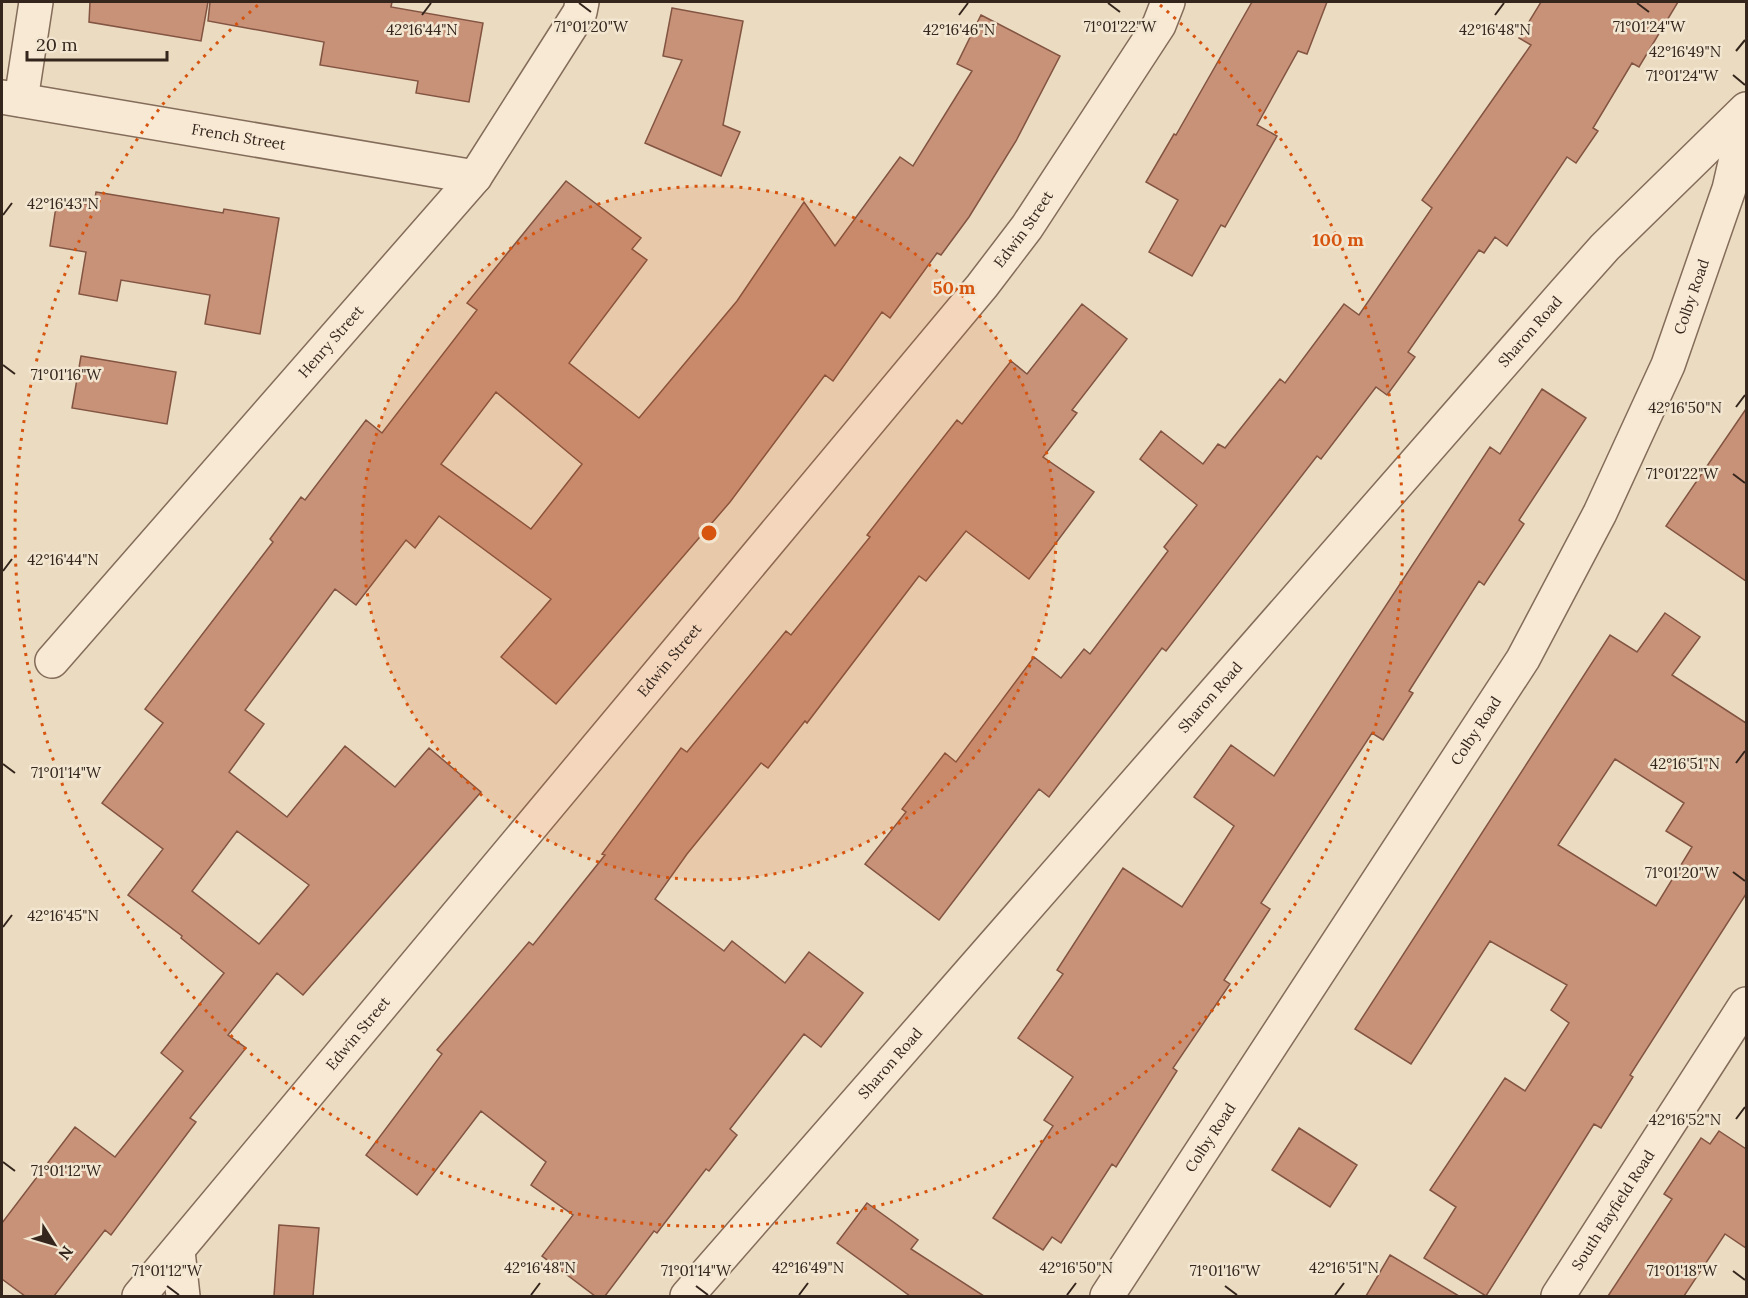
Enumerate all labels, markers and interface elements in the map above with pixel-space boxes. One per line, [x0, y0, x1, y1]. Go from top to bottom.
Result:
text: 71°01'20"W [554, 17, 629, 36]
text: 71°01'22"W [1084, 17, 1157, 36]
text: 71°01'24"W [1613, 17, 1686, 36]
text: 42°16'44"N [386, 20, 458, 39]
text: 42°16'46"N [923, 20, 995, 39]
text: 42°16'48"N [1459, 20, 1531, 39]
scale bar [27, 24, 166, 62]
text: 20 m [36, 33, 78, 56]
text: 42°16'49"N [1649, 42, 1721, 61]
text: 71°01'24"W [1646, 66, 1719, 85]
street label: French Street [190, 119, 287, 154]
street label: Edwin Street [989, 187, 1057, 271]
text: 42°16'43"N [27, 194, 99, 213]
text: 100 m [1312, 228, 1364, 251]
street label: Colby Road [1669, 256, 1713, 337]
text: 50 m [933, 276, 976, 299]
street label: Sharon Road [1494, 292, 1566, 371]
street label: Henry Street [294, 301, 367, 381]
text: 71°01'16"W [31, 365, 102, 384]
text: 42°16'50"N [1648, 398, 1722, 417]
text: 71°01'22"W [1646, 464, 1719, 483]
centre of rings [699, 523, 719, 543]
text: 42°16'44"N [27, 550, 99, 569]
street label: Edwin Street [633, 619, 705, 701]
street label: Sharon Road [1174, 658, 1246, 737]
street label: Colby Road [1446, 692, 1505, 769]
text: 42°16'51"N [1650, 754, 1720, 773]
text: 71°01'14"W [31, 763, 102, 782]
text: 71°01'20"W [1645, 863, 1720, 882]
text: 42°16'45"N [27, 906, 99, 925]
street label: Edwin Street [322, 992, 394, 1074]
street label: Sharon Road [854, 1024, 926, 1103]
street label: Colby Road [1180, 1099, 1239, 1176]
text: 42°16'52"N [1649, 1110, 1721, 1129]
street label: South Bayfield Road [1567, 1146, 1658, 1274]
text: 71°01'12"W [31, 1161, 102, 1180]
north arrow [24, 1214, 84, 1274]
text: N [54, 1242, 78, 1264]
text: 42°16'48"N [504, 1258, 576, 1277]
text: 42°16'49"N [772, 1258, 844, 1277]
text: 42°16'50"N [1039, 1258, 1113, 1277]
text: 42°16'51"N [1309, 1258, 1379, 1277]
text: 71°01'12"W [132, 1261, 203, 1280]
text: 71°01'14"W [661, 1261, 732, 1280]
text: 71°01'16"W [1190, 1261, 1261, 1280]
text: 71°01'18"W [1647, 1261, 1718, 1280]

